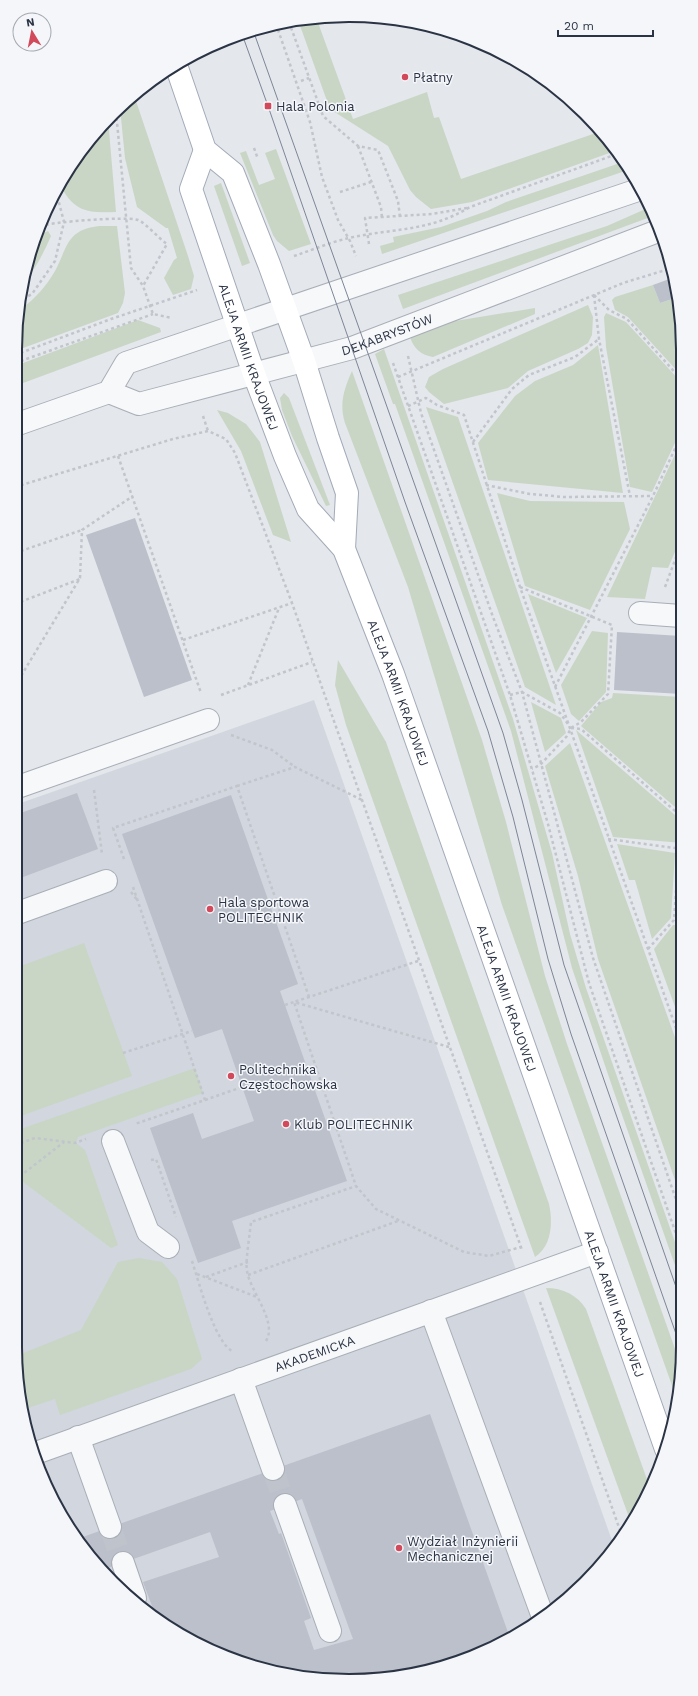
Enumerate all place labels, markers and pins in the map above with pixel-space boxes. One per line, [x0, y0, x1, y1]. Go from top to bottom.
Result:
place label: Płatny [413, 70, 453, 85]
marker: Płatny [400, 72, 410, 82]
place label: Hala Polonia [276, 99, 355, 114]
marker: Hala Polonia [263, 101, 273, 111]
place label: Hala sportowa POLITECHNIK [218, 895, 310, 925]
marker: Hala sportowa POLITECHNIK [205, 904, 215, 914]
place label: Politechnika Częstochowska [239, 1062, 338, 1092]
marker: Politechnika Częstochowska [226, 1071, 236, 1081]
place label: Klub POLITECHNIK [294, 1117, 413, 1132]
marker: Klub POLITECHNIK [281, 1119, 291, 1129]
place label: Wydział Inżynierii Mechanicznej [407, 1534, 518, 1564]
marker: Wydział Inżynierii Mechanicznej [394, 1543, 404, 1553]

